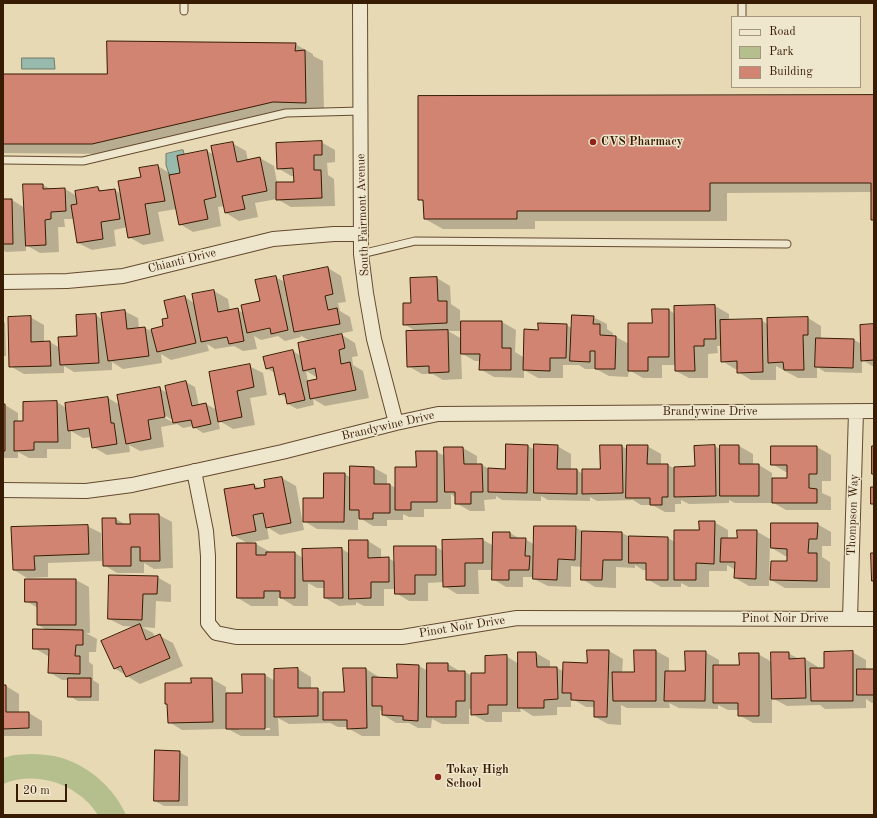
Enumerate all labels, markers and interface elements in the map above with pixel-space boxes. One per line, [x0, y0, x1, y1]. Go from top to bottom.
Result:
legend [731, 16, 861, 88]
text: Road [769, 26, 796, 38]
text: Park [769, 46, 794, 58]
text: Building [769, 66, 813, 78]
place label: CVS Pharmacy [601, 135, 683, 149]
marker: CVS Pharmacy [588, 137, 598, 147]
street label: South Fairmont Avenue [354, 153, 372, 277]
street label: Chianti Drive [146, 246, 218, 276]
street label: Brandywine Drive [663, 405, 757, 419]
street label: Brandywine Drive [340, 408, 436, 444]
street label: Thompson Way [844, 474, 862, 556]
street label: Pinot Noir Drive [742, 612, 828, 626]
street label: Pinot Noir Drive [418, 613, 506, 641]
place label: Tokay High School [446, 763, 509, 791]
marker: Tokay High School [433, 772, 443, 782]
scale bar [18, 776, 69, 802]
text: 20 m [23, 785, 50, 797]

